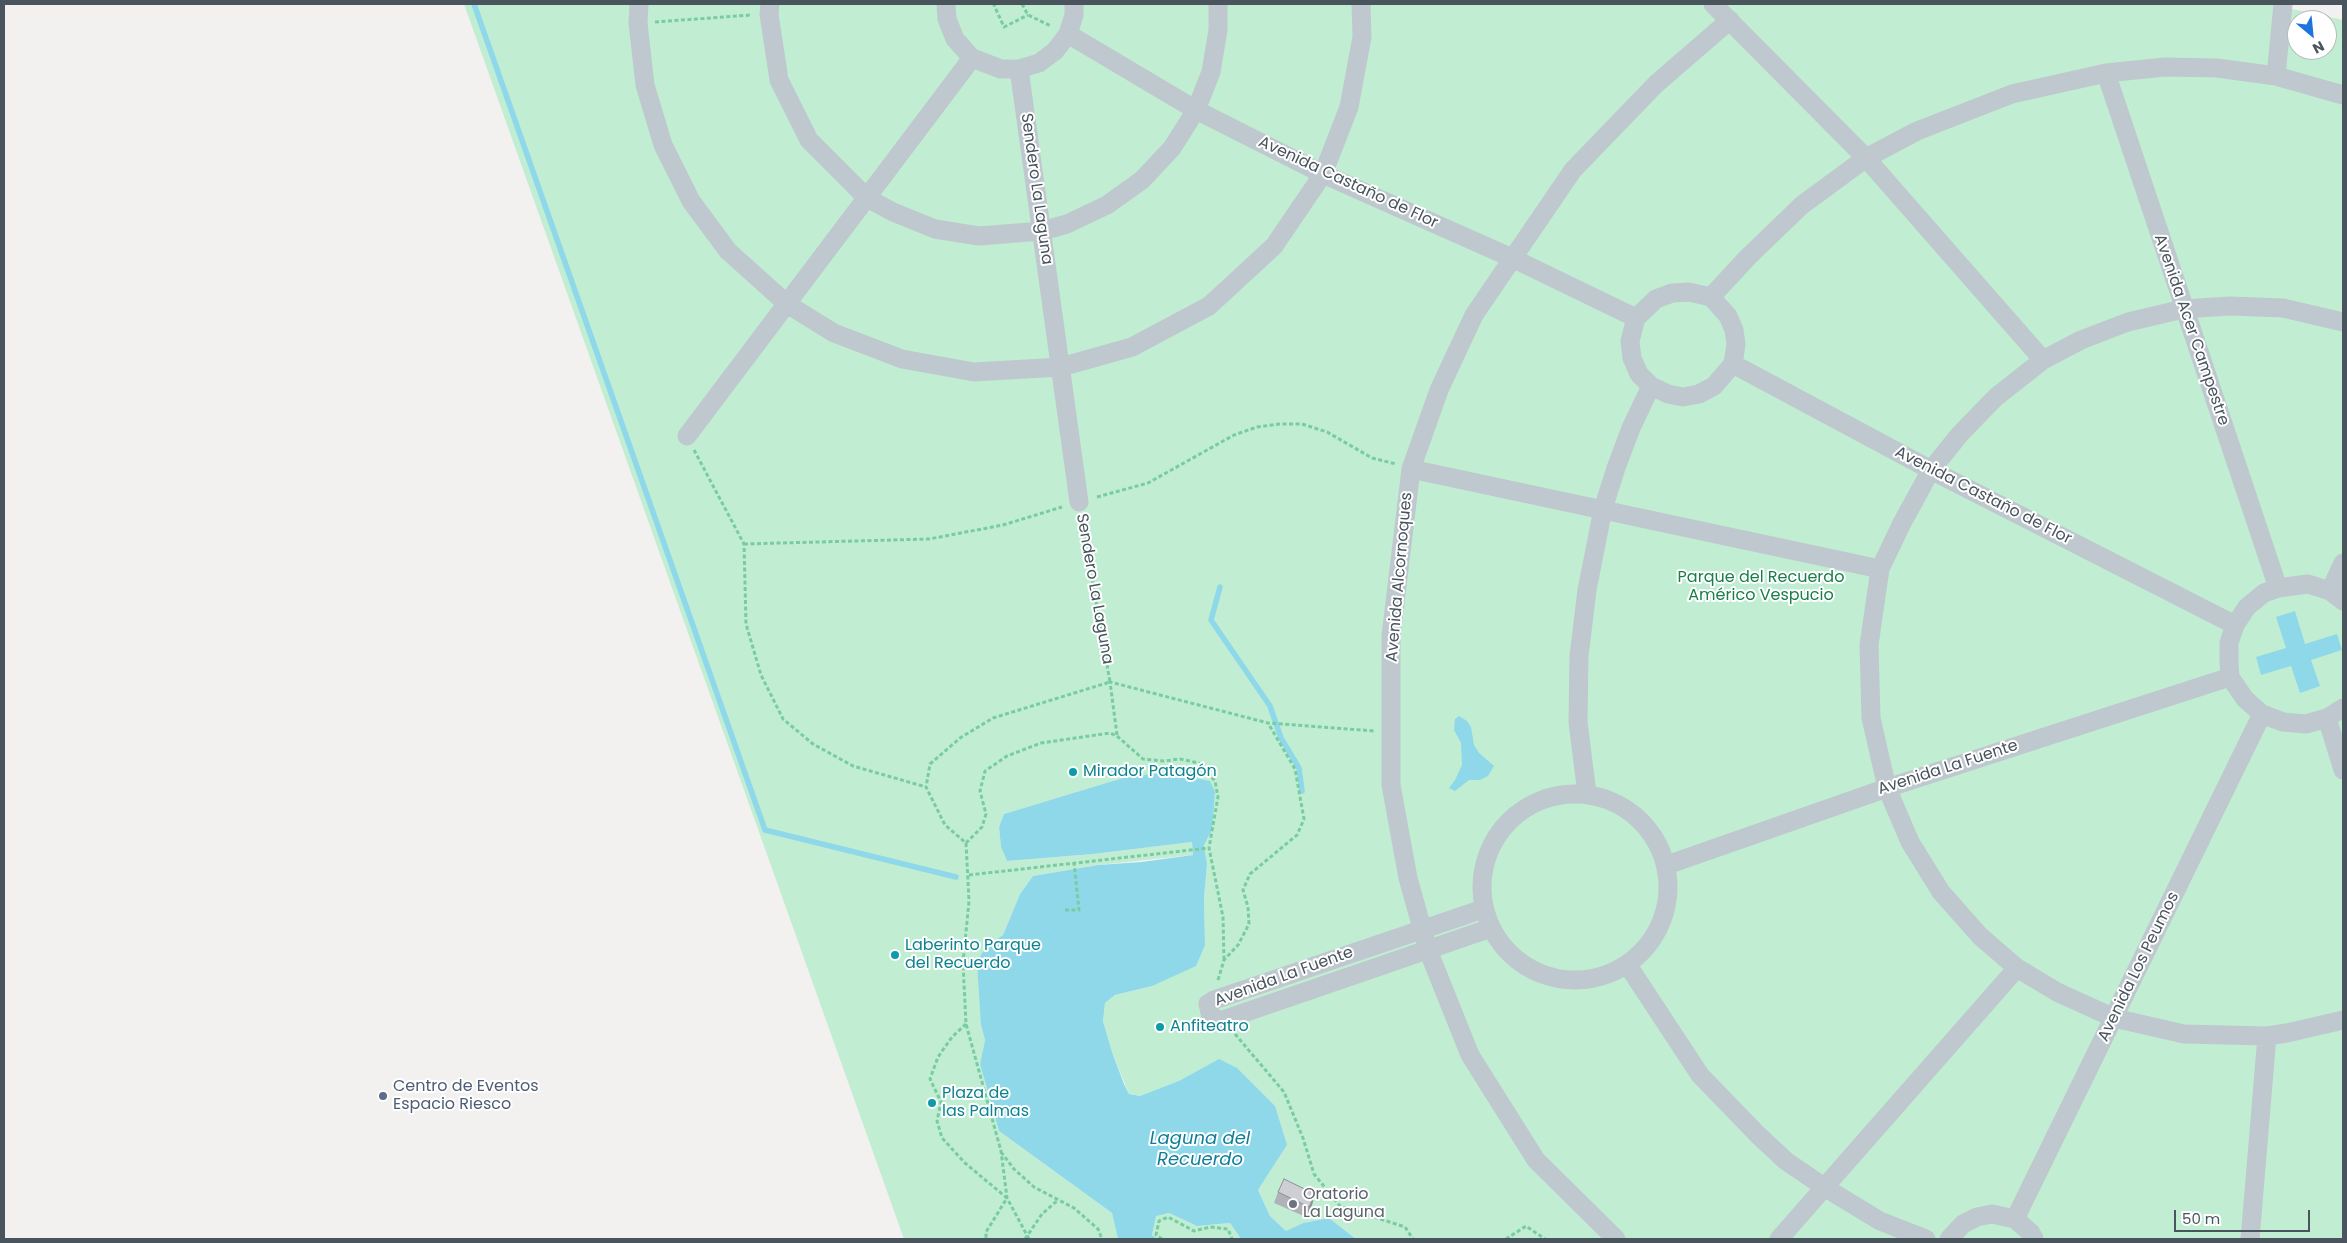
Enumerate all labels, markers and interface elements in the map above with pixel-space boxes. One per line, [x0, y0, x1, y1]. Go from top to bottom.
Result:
north arrow [2287, 10, 2337, 60]
text: N [2309, 36, 2328, 59]
street label: Sendero La Laguna [1016, 112, 1056, 266]
street label: Avenida Castaño de Flor [1255, 133, 1441, 233]
street label: Avenida Acer Campestre [2149, 232, 2233, 428]
street label: Avenida Castaño de Flor [1891, 443, 2075, 549]
street label: Avenida Alcornoques [1383, 491, 1417, 663]
street label: Sendero La Laguna [1071, 512, 1117, 666]
park label: Parque del Recuerdo Américo Vespucio [1678, 568, 1844, 606]
street label: Avenida La Fuente [1876, 736, 2020, 800]
place label: Mirador Patagón [1083, 762, 1217, 782]
marker: Mirador Patagón [1067, 766, 1079, 778]
street label: Avenida Los Peumos [2094, 889, 2184, 1045]
place label: Laberinto Parque del Recuerdo [905, 936, 1041, 974]
street label: Avenida La Fuente [1212, 943, 1356, 1011]
marker: Laberinto Parque del Recuerdo [889, 949, 901, 961]
place label: Anfiteatro [1170, 1017, 1249, 1037]
marker: Anfiteatro [1154, 1021, 1166, 1033]
place label: Centro de Eventos Espacio Riesco [393, 1077, 539, 1115]
place label: Plaza de las Palmas [942, 1084, 1029, 1122]
marker: Centro de Eventos Espacio Riesco [377, 1090, 389, 1102]
marker: Plaza de las Palmas [926, 1097, 938, 1109]
water label: Laguna del Recuerdo [1150, 1128, 1250, 1170]
place label: Oratorio La Laguna [1303, 1185, 1385, 1223]
marker: Oratorio La Laguna [1287, 1198, 1299, 1210]
scale bar [2177, 1200, 2313, 1232]
text: 50 m [2182, 1208, 2220, 1229]

